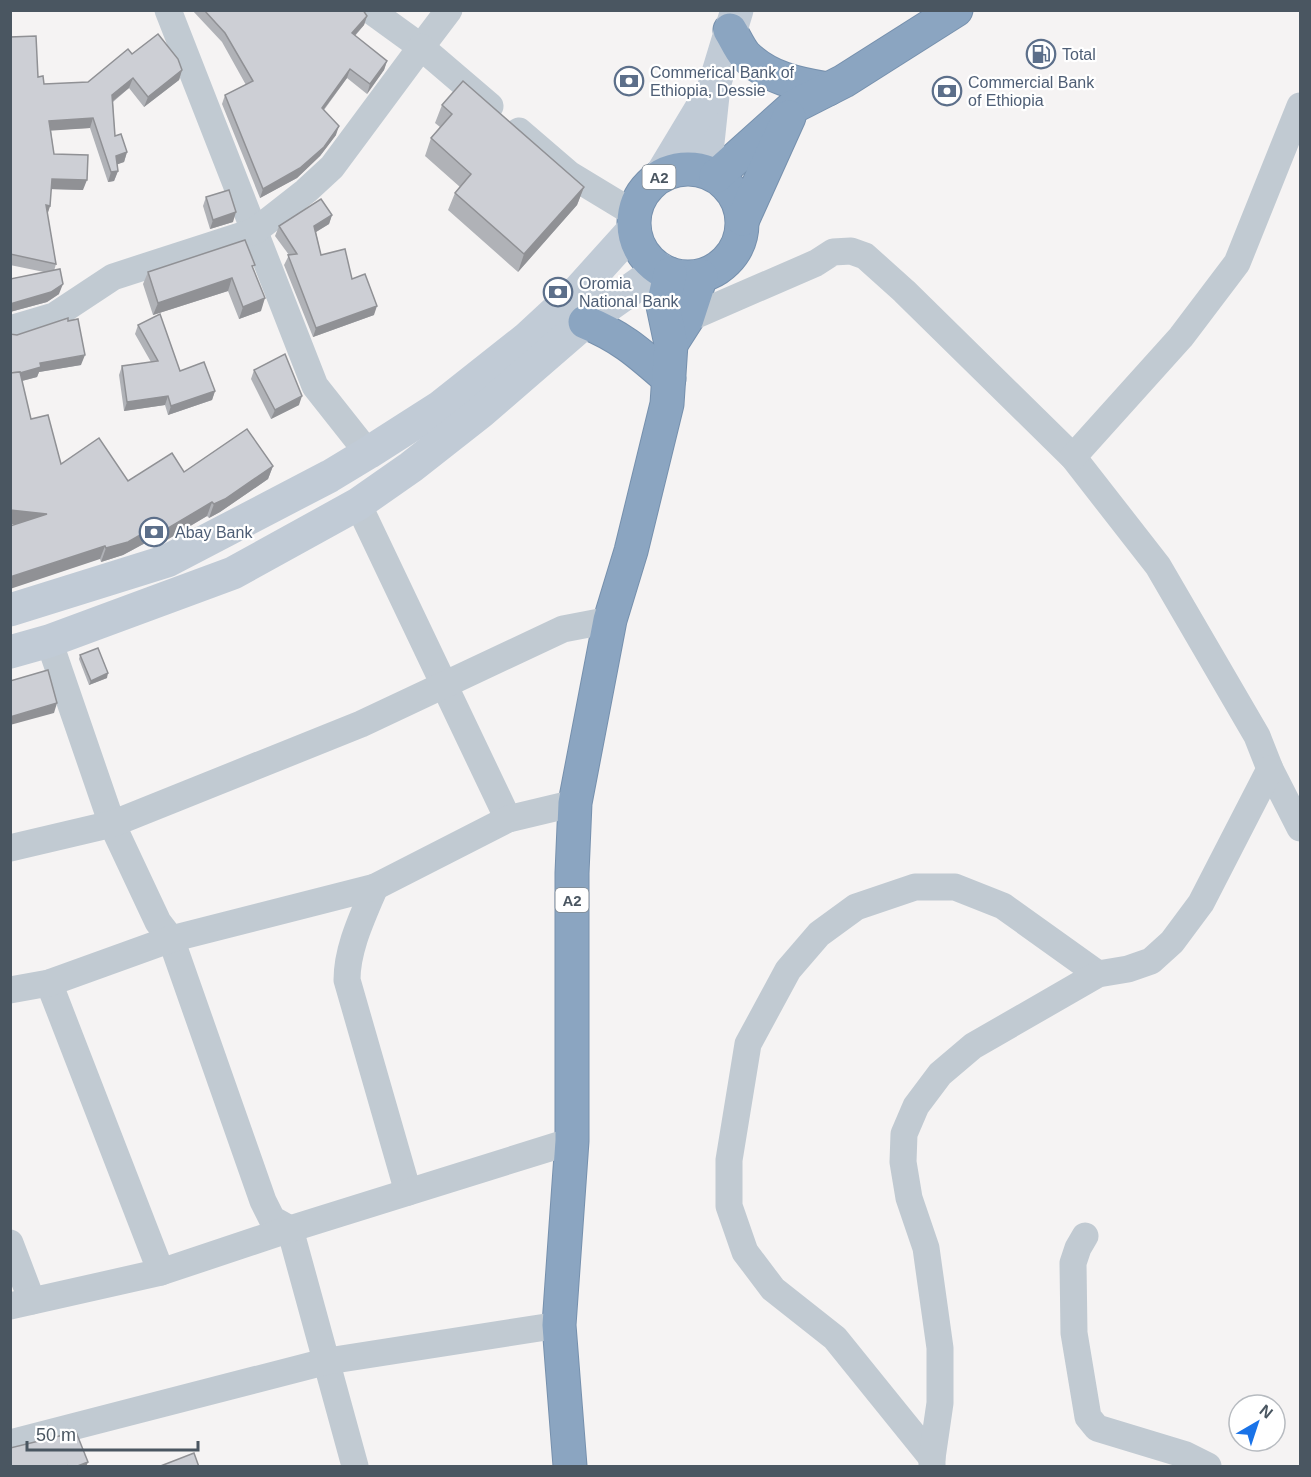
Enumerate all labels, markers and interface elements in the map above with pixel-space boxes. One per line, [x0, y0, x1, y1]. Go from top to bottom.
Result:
fuel station icon: Total [1025, 38, 1057, 70]
place label: Total [1062, 46, 1096, 63]
place label: Commerical Bank of Ethiopia, Dessie [650, 64, 795, 99]
bank icon: Commerical Bank of Ethiopia, Dessie [613, 65, 645, 97]
place label: Commercial Bank of Ethiopia [968, 74, 1095, 109]
bank icon: Commercial Bank of Ethiopia [931, 75, 963, 107]
road number: A2 [642, 165, 676, 189]
place label: Oromia National Bank [579, 275, 680, 310]
bank icon: Oromia National Bank [542, 276, 574, 308]
bank icon: Abay Bank [138, 516, 170, 548]
place label: Abay Bank [175, 524, 253, 541]
road number: A2 [556, 888, 588, 912]
north arrow [1227, 1393, 1287, 1453]
text: N [1256, 1401, 1276, 1422]
scale bar [27, 1414, 198, 1452]
text: 50 m [36, 1425, 76, 1445]

